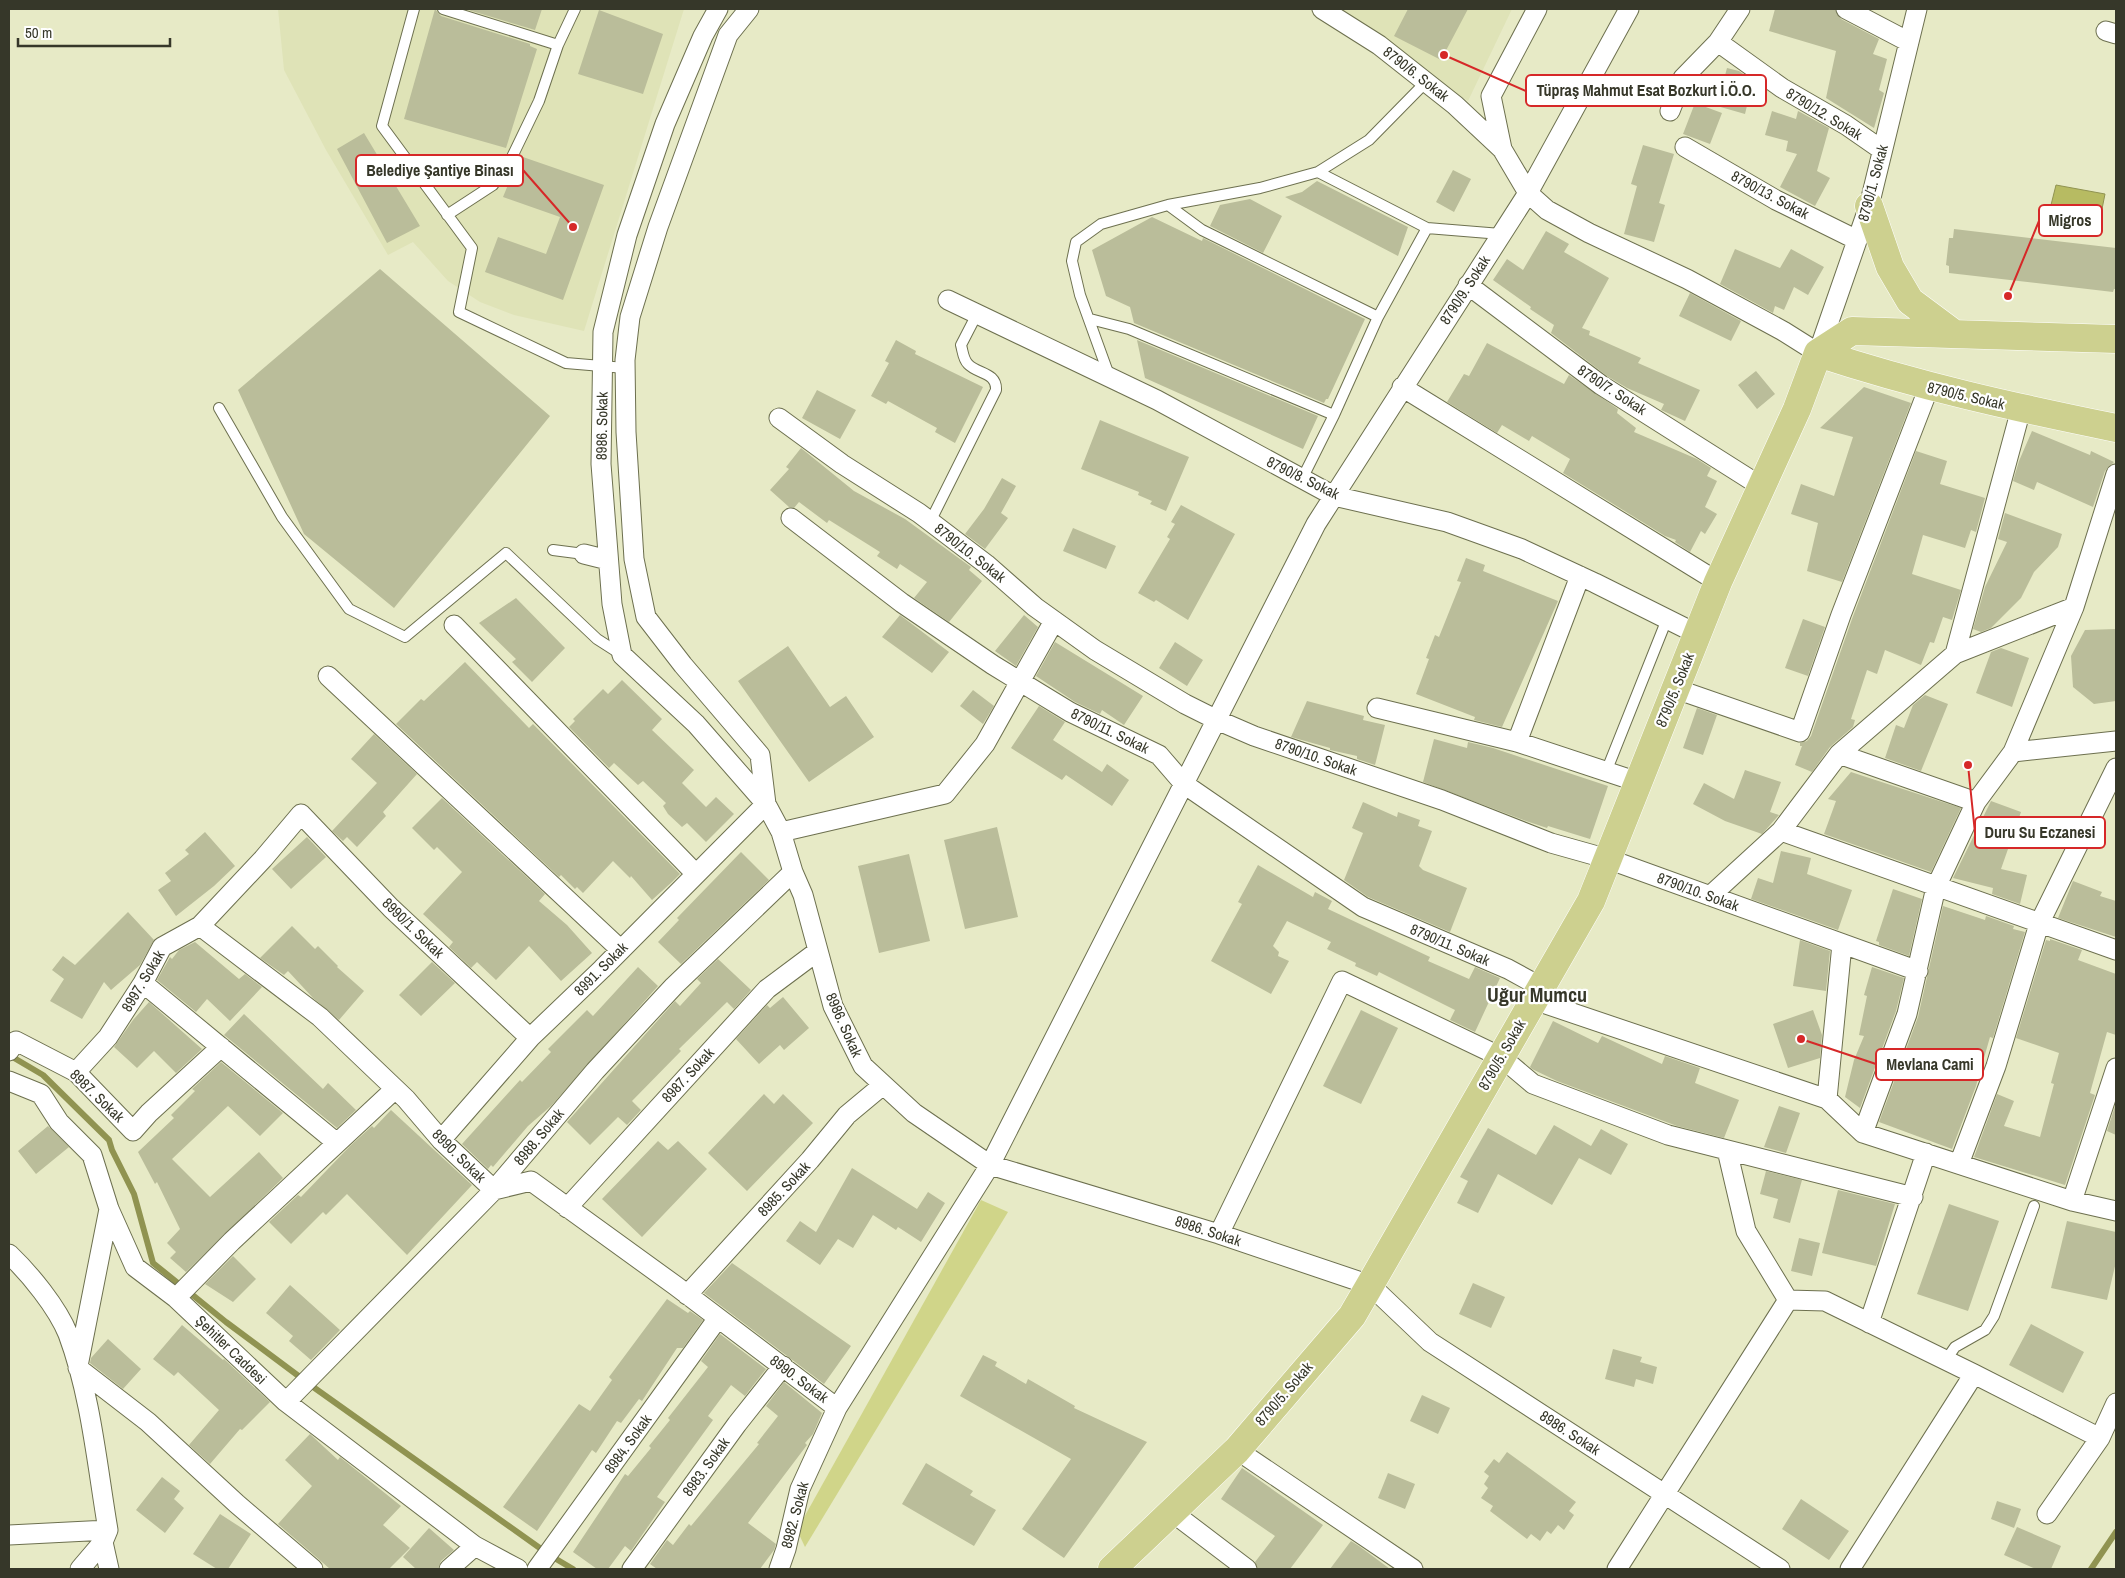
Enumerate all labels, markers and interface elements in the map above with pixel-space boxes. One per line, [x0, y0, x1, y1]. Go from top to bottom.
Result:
scale bar [18, 15, 170, 47]
text: 50 m [25, 22, 52, 43]
street label: 8790/6. Sokak [1379, 41, 1454, 107]
callout: Tüpraş Mahmut Esat Bozkurt İ.Ö.O. [1526, 75, 1766, 106]
text: Tüpraş Mahmut Esat Bozkurt İ.Ö.O. [1536, 79, 1756, 101]
street label: 8790/12. Sokak [1782, 83, 1867, 145]
street label: 8790/1. Sokak [1852, 141, 1893, 224]
callout: Belediye Şantiye Binası [356, 155, 523, 186]
text: Belediye Şantiye Binası [366, 159, 514, 181]
street label: 8790/13. Sokak [1728, 165, 1814, 224]
callout: Migros [2039, 205, 2102, 236]
text: Migros [2048, 209, 2092, 231]
street label: 8790/9. Sokak [1434, 250, 1495, 328]
street label: 8790/7. Sokak [1574, 359, 1652, 420]
street label: 8790/5. Sokak [1925, 376, 2008, 415]
street label: 8986. Sokak [590, 391, 613, 460]
street label: 8790/8. Sokak [1263, 451, 1344, 505]
street label: 8790/10. Sokak [930, 518, 1011, 588]
street label: 8790/5. Sokak [1650, 649, 1699, 730]
street label: 8790/11. Sokak [1068, 703, 1154, 759]
street label: 8790/10. Sokak [1272, 733, 1361, 781]
callout: Duru Su Eczanesi [1975, 817, 2105, 848]
text: Duru Su Eczanesi [1985, 821, 2095, 843]
street label: 8790/10. Sokak [1654, 867, 1743, 916]
street label: 8990/1. Sokak [378, 893, 450, 963]
street label: 8790/11. Sokak [1407, 918, 1494, 971]
street label: 8991. Sokak [569, 936, 633, 1000]
street label: 8997. Sokak [116, 945, 170, 1015]
district label: Uğur Mumcu [1487, 981, 1587, 1008]
street label: 8986. Sokak [821, 989, 868, 1061]
street label: 8790/5. Sokak [1473, 1015, 1531, 1094]
street label: 8987. Sokak [657, 1042, 719, 1107]
callout: Mevlana Cami [1876, 1049, 1983, 1080]
text: Mevlana Cami [1886, 1053, 1974, 1075]
street label: 8987. Sokak [65, 1064, 130, 1128]
street label: 8988. Sokak [509, 1103, 569, 1170]
street label: 8990. Sokak [428, 1124, 492, 1188]
street label: 8985. Sokak [753, 1156, 815, 1221]
street label: 8986. Sokak [1172, 1210, 1245, 1251]
street label: Şehitler Caddesi [191, 1310, 272, 1389]
street label: 8990. Sokak [766, 1350, 834, 1408]
street label: 8790/5. Sokak [1250, 1356, 1318, 1430]
street label: 8986. Sokak [1536, 1405, 1605, 1460]
street label: 8984. Sokak [599, 1409, 657, 1478]
street label: 8983. Sokak [677, 1432, 735, 1501]
street label: 8982. Sokak [776, 1478, 814, 1551]

